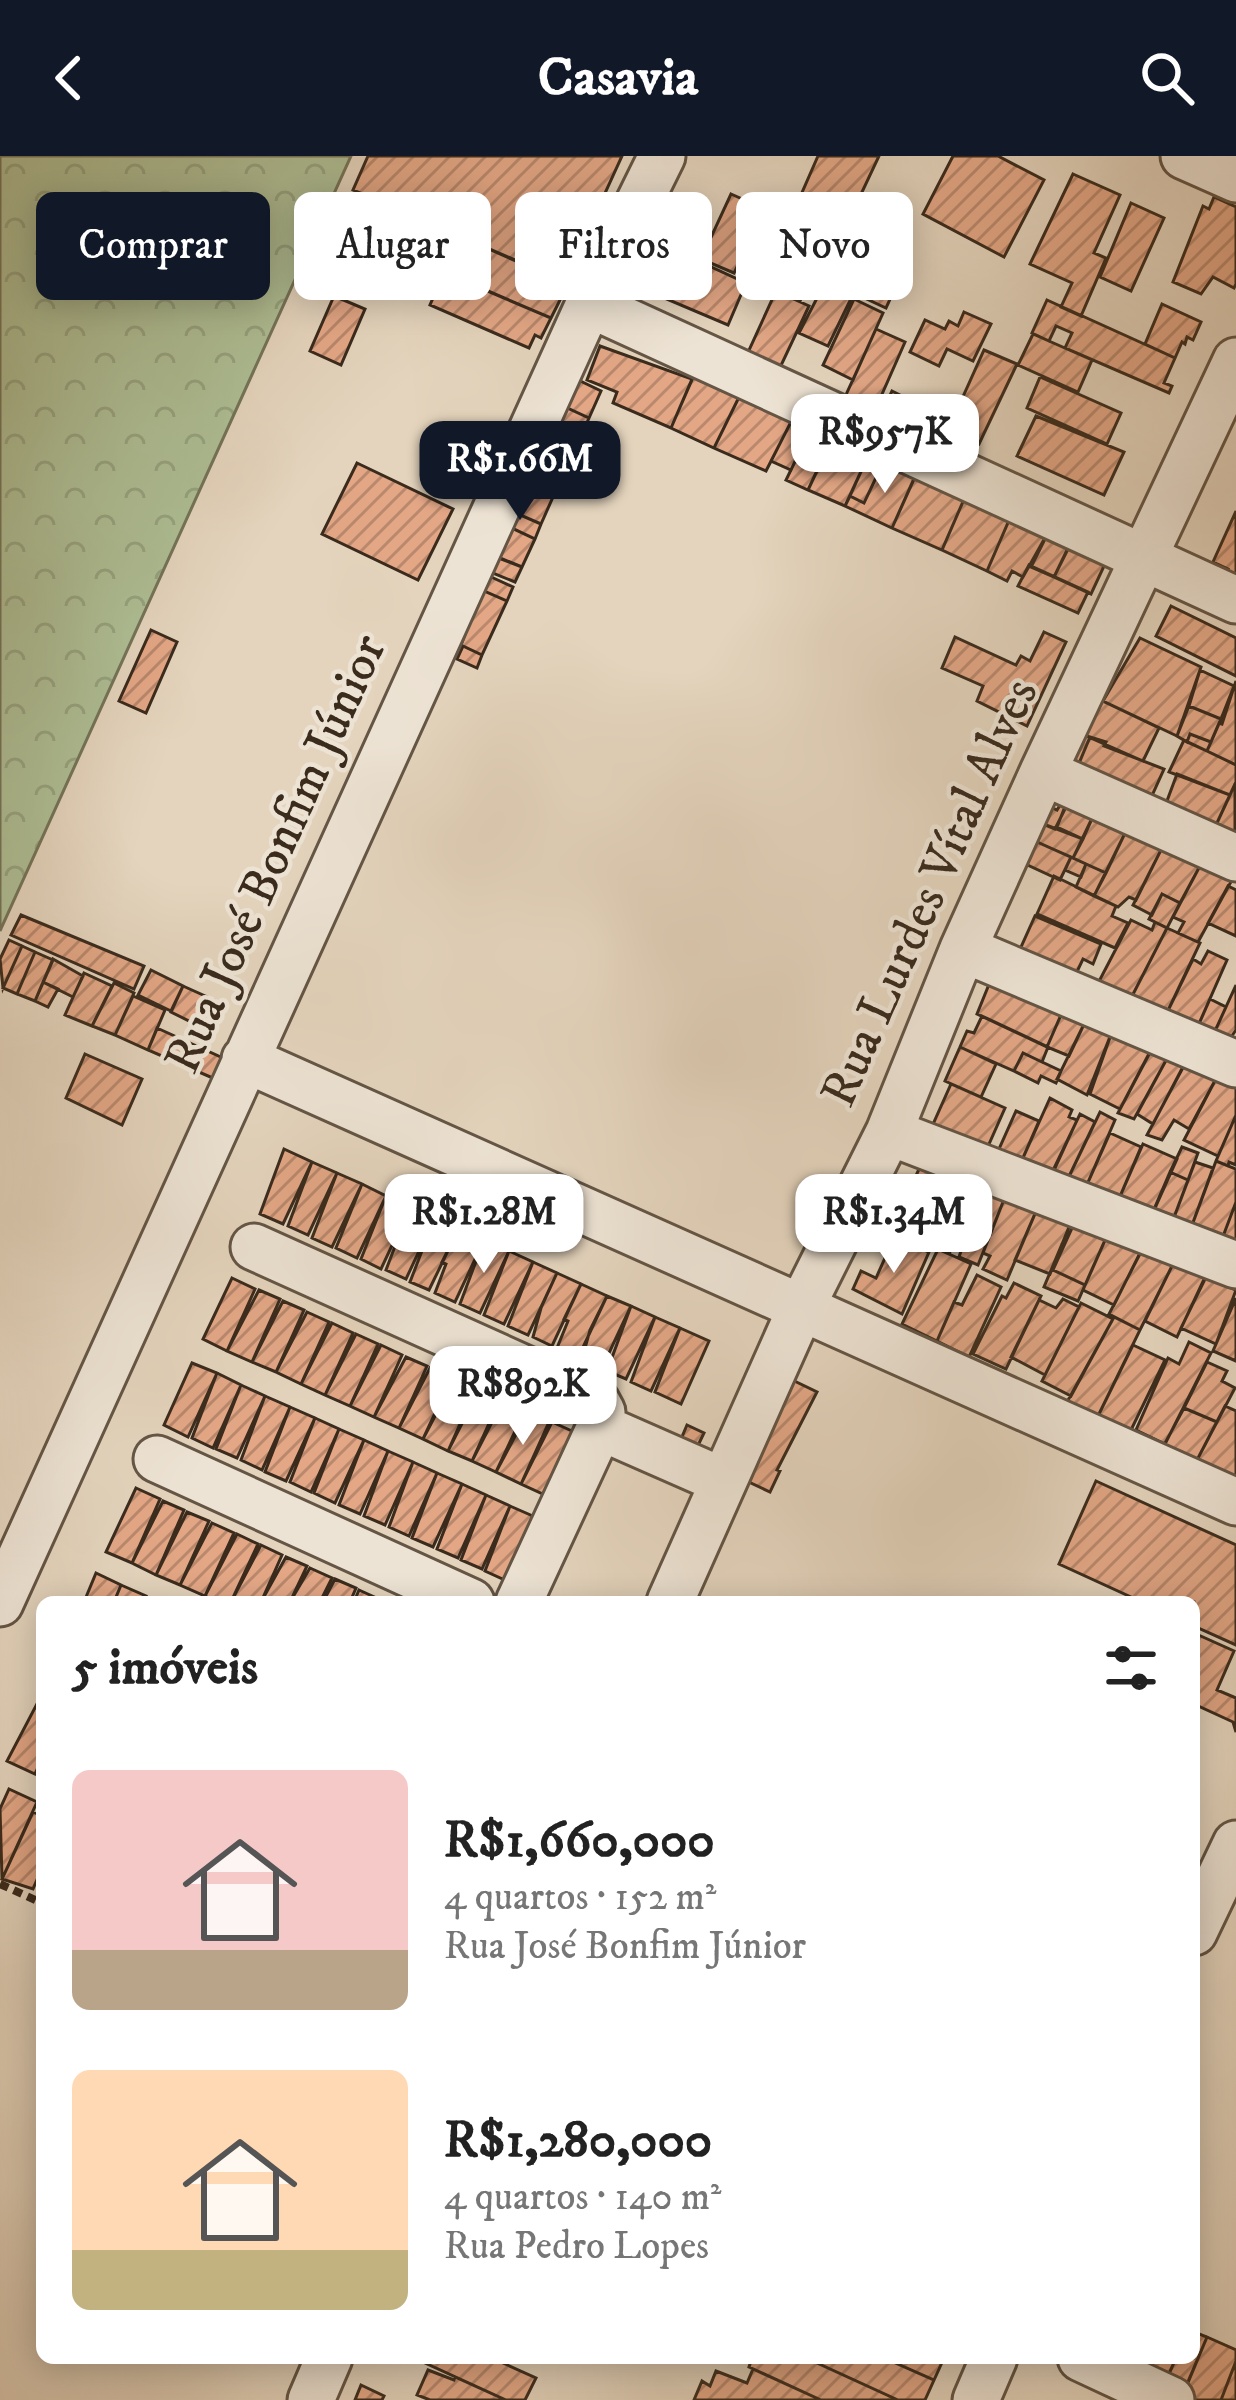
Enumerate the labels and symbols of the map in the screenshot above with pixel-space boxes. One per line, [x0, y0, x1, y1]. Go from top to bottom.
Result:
pin: R$957K [787, 394, 983, 496]
pin: R$1.66M [409, 421, 631, 523]
street label: Rua José Bonfim Júnior [150, 625, 402, 1083]
street label: Rua Lurdes Vítal Alves [807, 669, 1053, 1117]
pin: R$1.28M [373, 1174, 595, 1276]
pin: R$1.34M [783, 1174, 1005, 1276]
pin: R$892K [425, 1346, 621, 1448]

